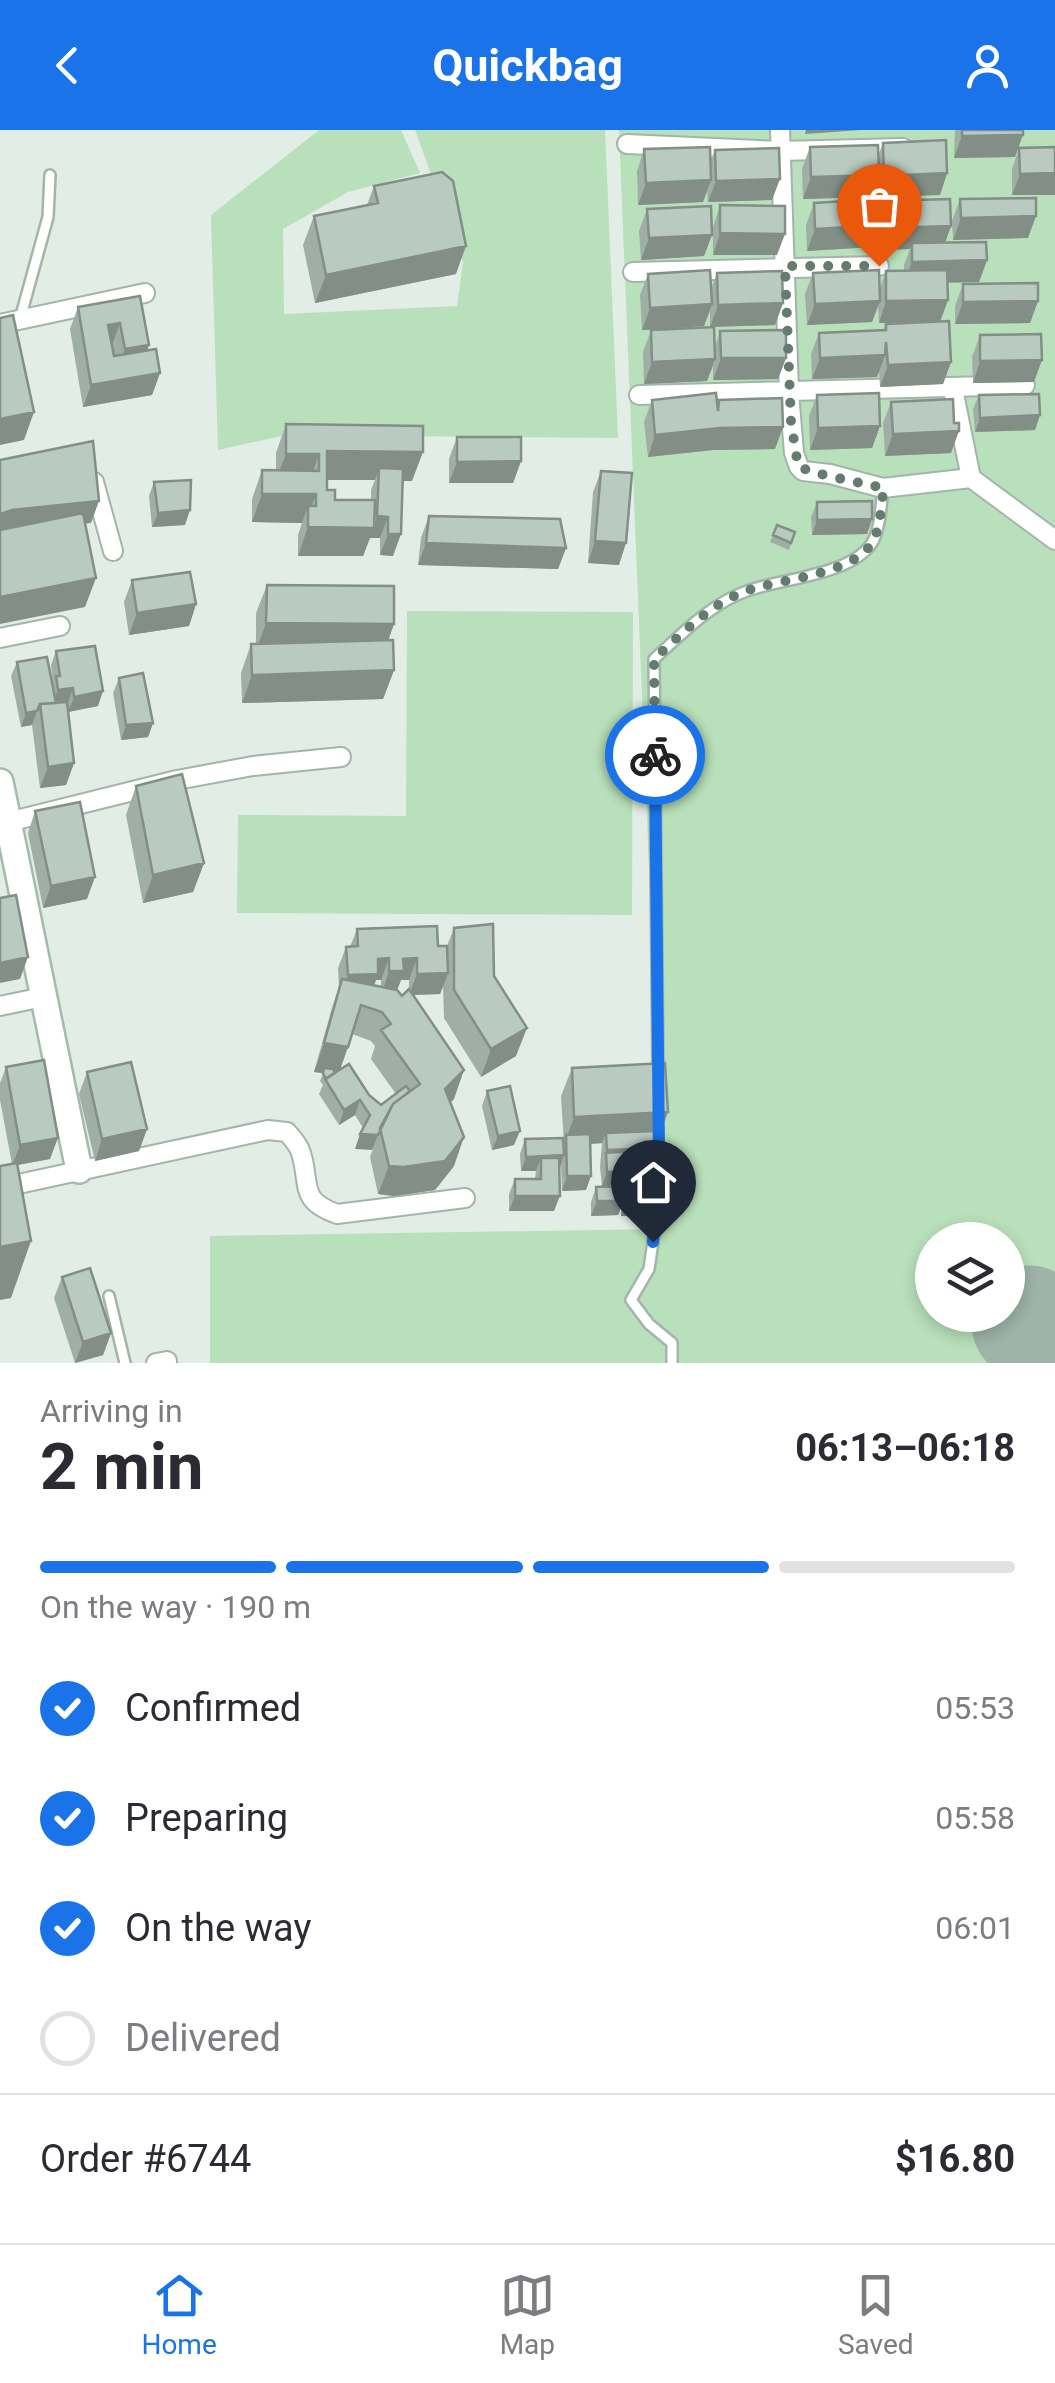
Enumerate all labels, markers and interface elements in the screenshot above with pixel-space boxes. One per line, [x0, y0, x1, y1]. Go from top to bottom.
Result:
icon: back [40, 38, 95, 93]
icon: person [960, 38, 1015, 93]
text: Quickbag [432, 39, 623, 92]
pin [837, 164, 922, 267]
icon: bag [852, 179, 907, 234]
courier [605, 705, 705, 805]
icon: bike [628, 728, 683, 783]
pin [611, 1140, 696, 1243]
icon: home [626, 1155, 681, 1210]
map controls [915, 1222, 1025, 1332]
button: layers [915, 1222, 1025, 1332]
text: Arriving in [40, 1392, 183, 1430]
text: 06:13–06:18 [795, 1426, 1015, 1470]
text: 2 min [40, 1429, 203, 1505]
text: On the way · 190 m [40, 1588, 311, 1626]
icon: check [40, 1681, 95, 1736]
text: Confirmed [125, 1686, 301, 1730]
text: 05:53 [935, 1689, 1015, 1727]
icon: check [40, 1791, 95, 1846]
text: Preparing [125, 1796, 288, 1840]
text: 05:58 [935, 1799, 1015, 1837]
icon: check [40, 1901, 95, 1956]
text: On the way [125, 1906, 311, 1950]
text: 06:01 [935, 1909, 1015, 1947]
text: Delivered [125, 2016, 281, 2060]
text: Order #6744 [40, 2137, 251, 2181]
text: $16.80 [895, 2137, 1015, 2181]
tab: Home [141, 2268, 217, 2361]
tab: Map [500, 2268, 555, 2361]
tab: Saved [838, 2268, 914, 2361]

